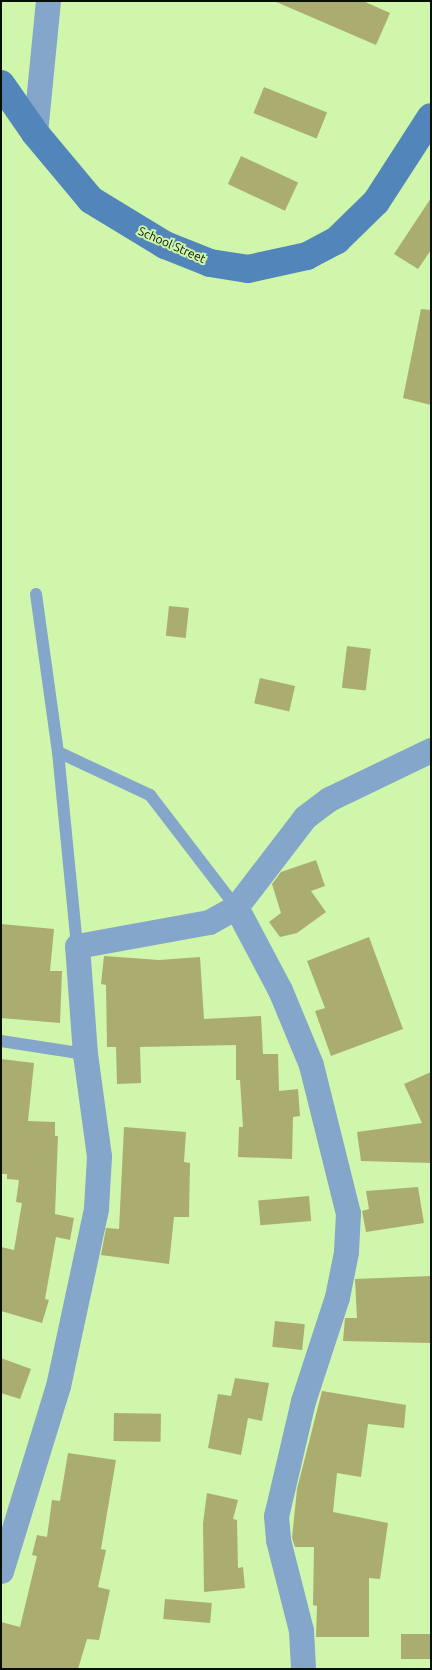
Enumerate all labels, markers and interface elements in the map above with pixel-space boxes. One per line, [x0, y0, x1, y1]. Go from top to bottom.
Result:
street label: School Street [136, 224, 208, 266]

